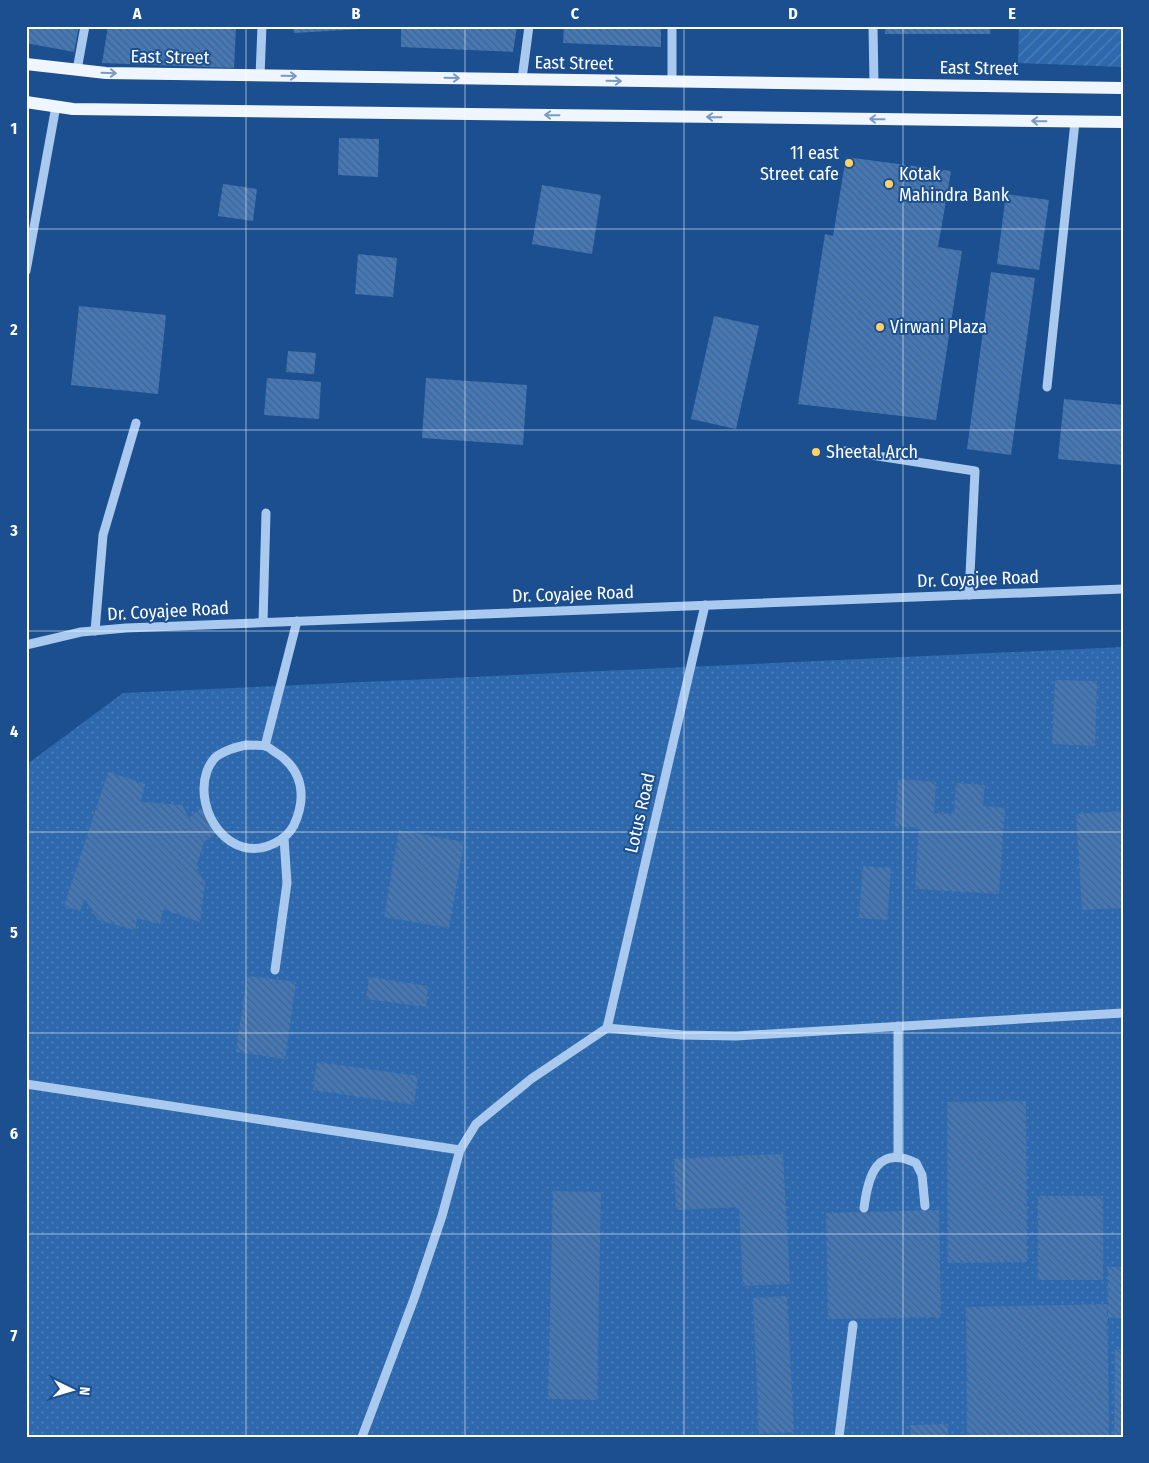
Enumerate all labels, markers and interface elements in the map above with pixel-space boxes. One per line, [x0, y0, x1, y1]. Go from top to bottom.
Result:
text: A [132, 4, 142, 23]
text: B [352, 4, 361, 23]
text: C [571, 4, 580, 23]
text: D [788, 4, 798, 23]
text: E [1008, 4, 1016, 23]
street label: East Street [130, 45, 210, 69]
street label: East Street [534, 51, 614, 75]
street label: East Street [939, 56, 1019, 80]
one-way arrow [101, 69, 117, 78]
one-way arrow [281, 71, 297, 81]
one-way arrow [444, 73, 460, 83]
one-way arrow [606, 76, 622, 85]
one-way arrow [544, 110, 560, 120]
one-way arrow [706, 112, 722, 122]
one-way arrow [869, 114, 885, 124]
one-way arrow [1031, 116, 1048, 126]
text: 1 [11, 119, 17, 138]
place label: 11 east Street cafe [760, 142, 839, 185]
marker: 11 east Street cafe [843, 157, 855, 169]
place label: Kotak Mahindra Bank [899, 163, 1010, 206]
marker: Kotak Mahindra Bank [883, 178, 895, 190]
place label: Virwani Plaza [890, 316, 987, 338]
text: 2 [9, 320, 18, 339]
marker: Virwani Plaza [874, 321, 886, 333]
place label: Sheetal Arch [826, 441, 918, 463]
marker: Sheetal Arch [810, 446, 822, 458]
text: 3 [9, 521, 18, 540]
street label: Dr. Coyajee Road [917, 566, 1039, 592]
street label: Dr. Coyajee Road [512, 581, 634, 607]
street label: Dr. Coyajee Road [107, 597, 229, 625]
text: 4 [10, 722, 18, 741]
street label: Lotus Road [620, 771, 660, 855]
text: 5 [10, 923, 18, 942]
text: 6 [10, 1124, 18, 1143]
text: 7 [11, 1326, 18, 1345]
north arrow [48, 1366, 98, 1416]
text: N [76, 1386, 93, 1396]

